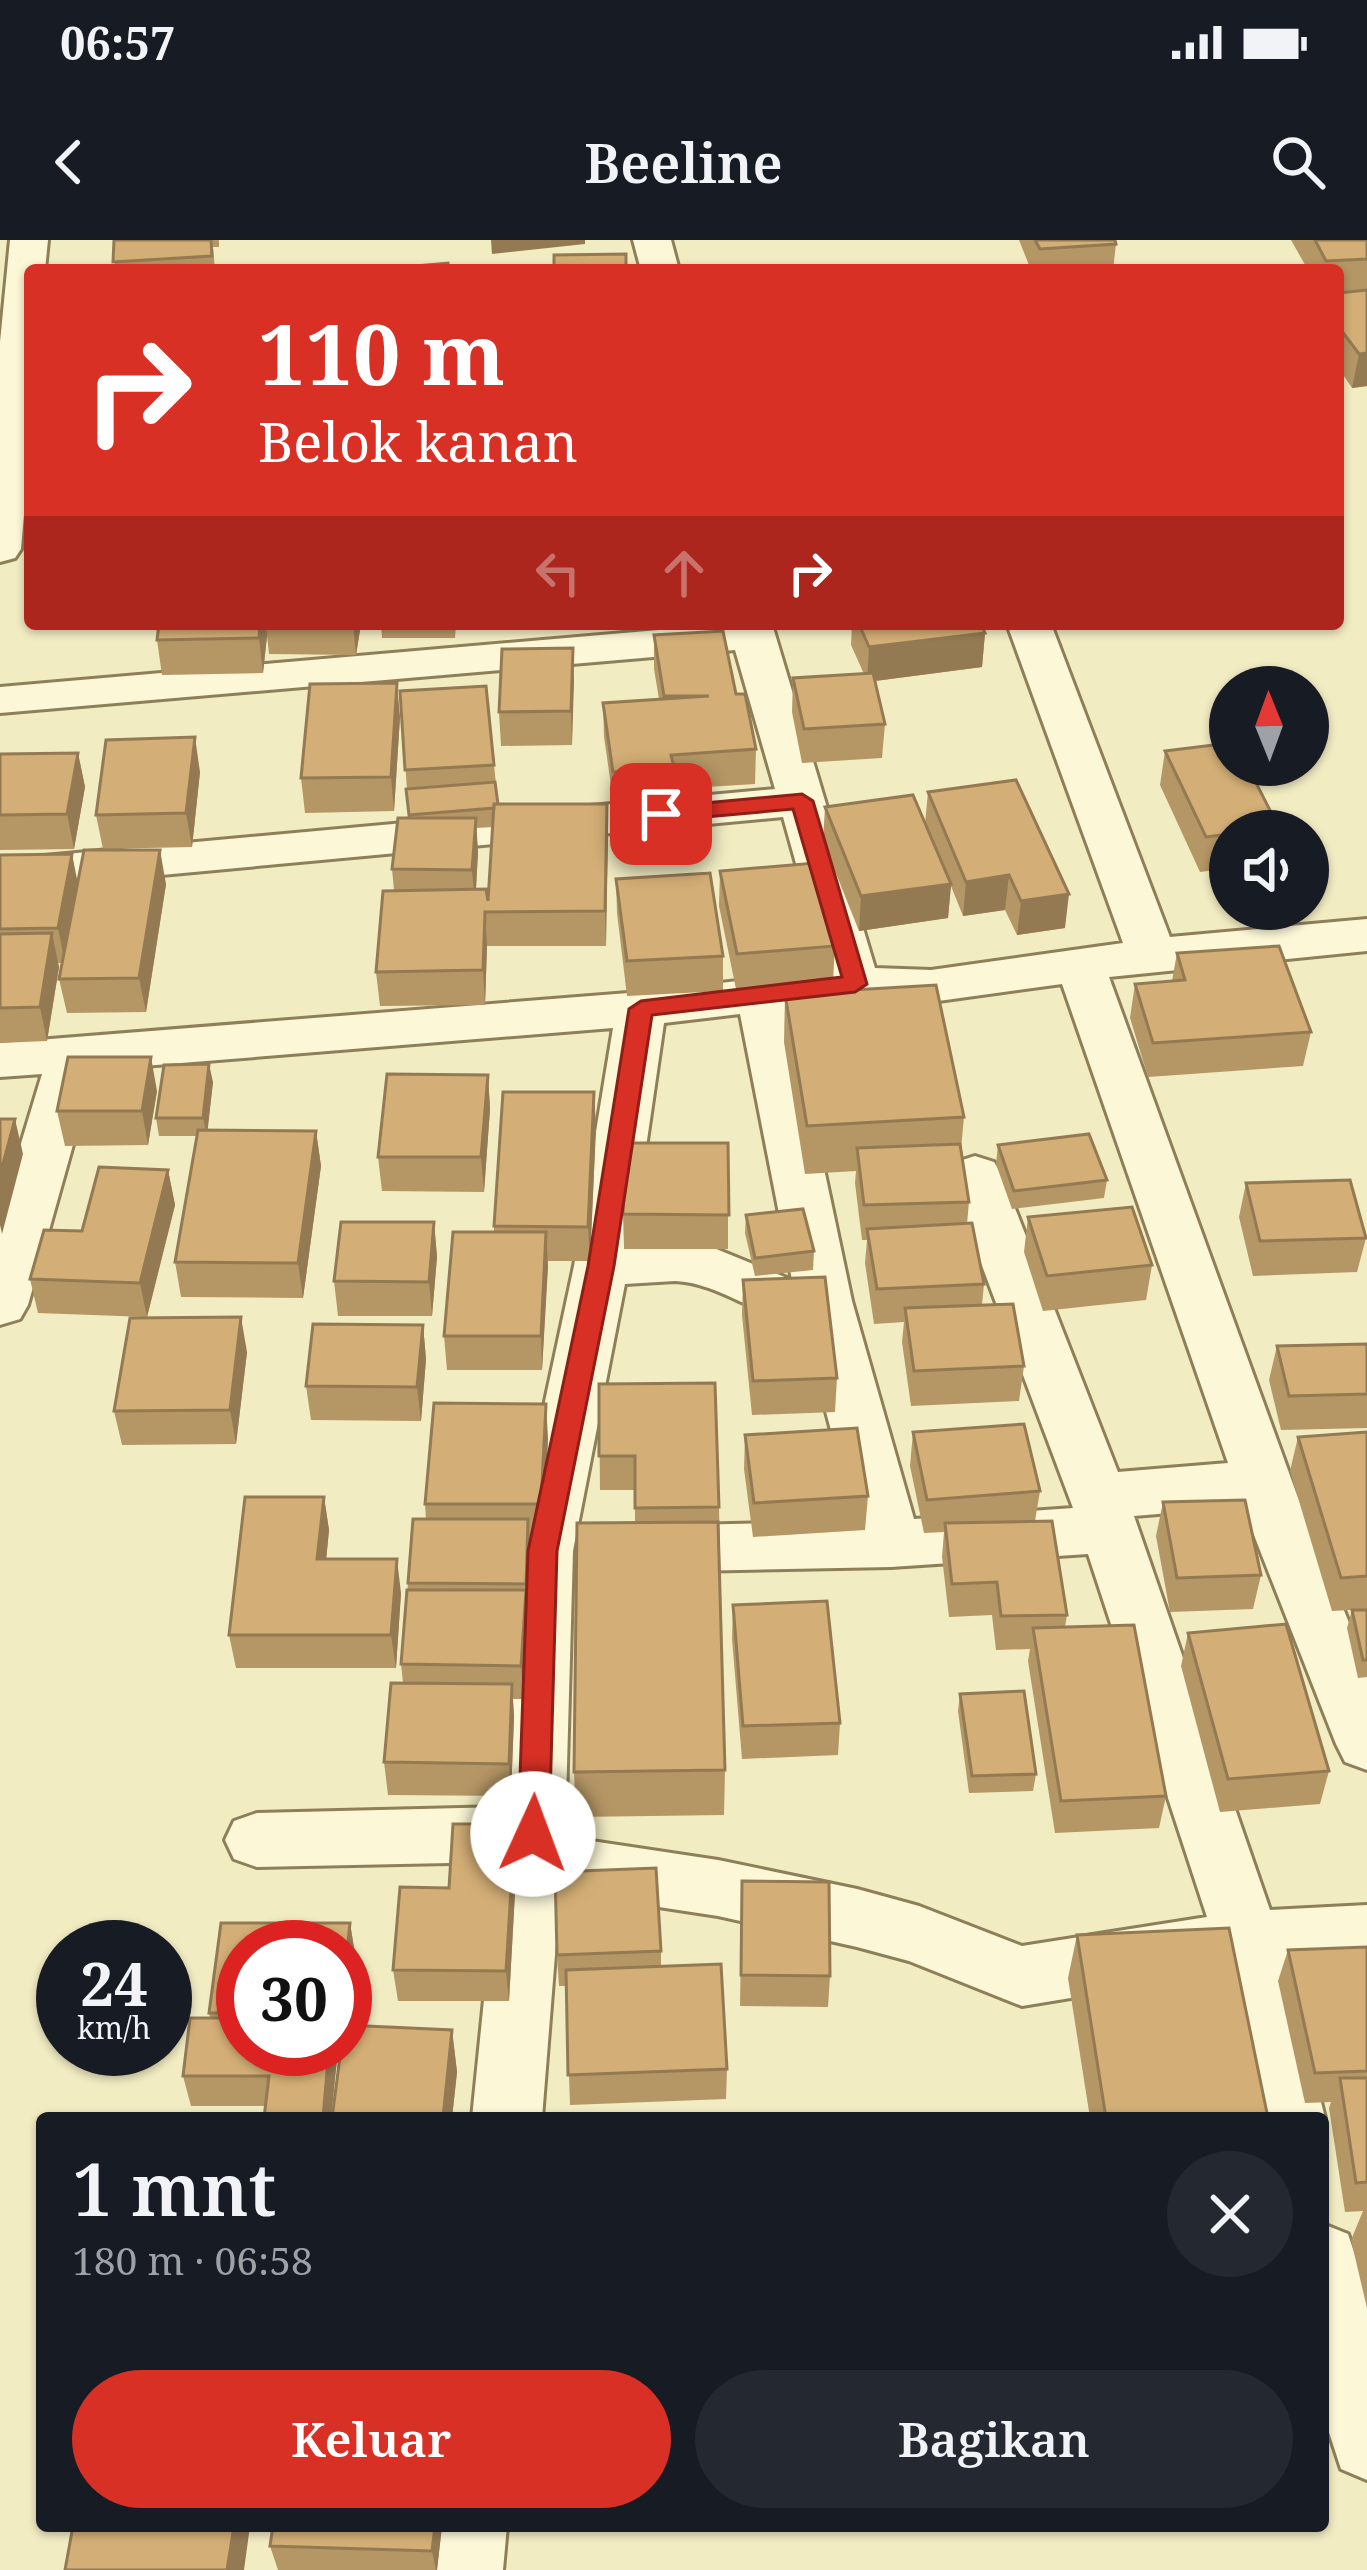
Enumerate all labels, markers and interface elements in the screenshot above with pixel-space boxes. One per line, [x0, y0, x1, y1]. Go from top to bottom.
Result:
text: 06:57 [60, 12, 175, 73]
text: Beeline [584, 125, 783, 199]
icon: back [36, 129, 102, 195]
icon: search [1265, 129, 1331, 195]
text: 110 m [258, 295, 505, 410]
icon: right [60, 312, 216, 468]
text: Belok kanan [258, 404, 578, 478]
icon: left [525, 540, 591, 606]
icon: ahead [651, 540, 717, 606]
icon: right [777, 540, 843, 606]
north arrow [1209, 666, 1329, 786]
map controls [1209, 666, 1329, 930]
pin [610, 763, 712, 865]
icon: arrive [628, 781, 694, 847]
button: sound [1209, 810, 1329, 930]
position arrow [470, 1771, 596, 1897]
speed limit sign: 30 [216, 1920, 372, 2076]
text: 24 [80, 1942, 148, 2024]
text: km/h [77, 2007, 151, 2048]
text: 1 mnt [72, 2139, 276, 2237]
button: close [1167, 2151, 1293, 2277]
text: 180 m · 06:58 [72, 2233, 313, 2286]
button: Keluar [72, 2370, 671, 2508]
button: Bagikan [695, 2370, 1293, 2508]

